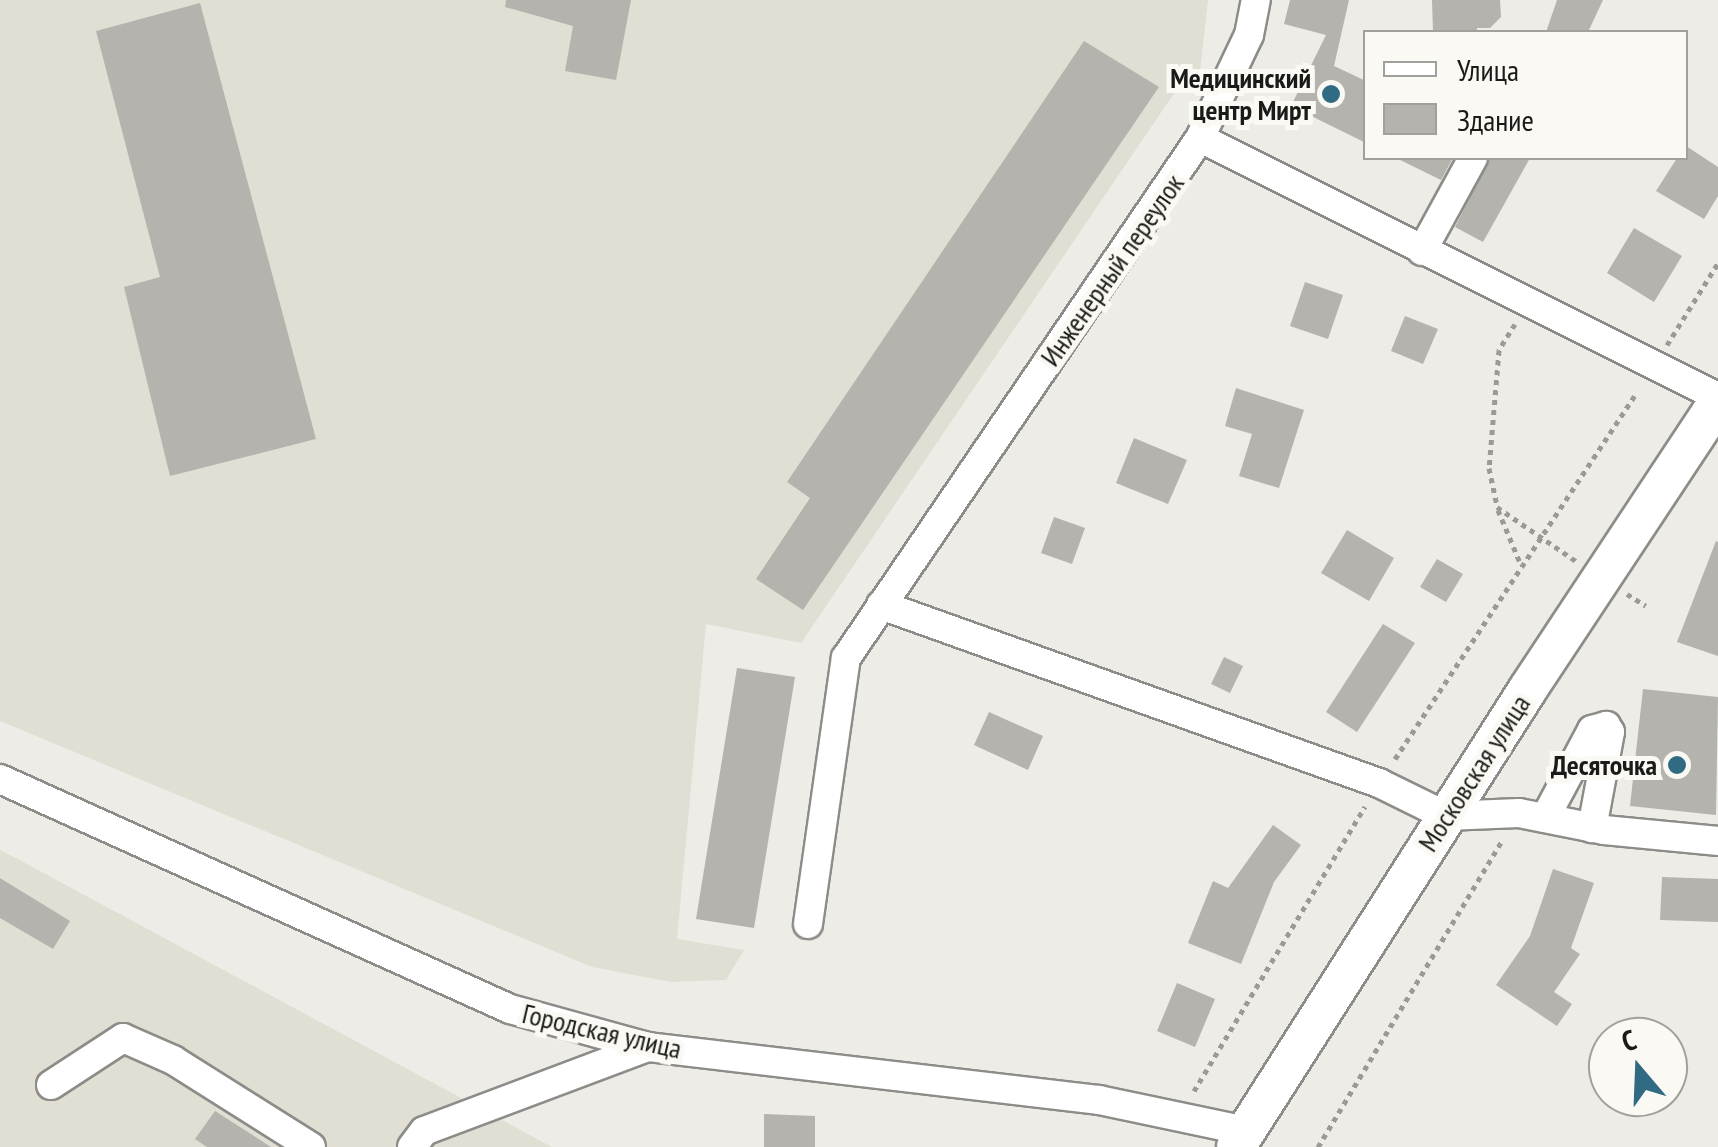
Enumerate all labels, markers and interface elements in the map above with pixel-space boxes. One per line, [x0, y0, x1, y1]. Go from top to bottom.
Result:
legend [1363, 30, 1688, 160]
text: Улица [1457, 50, 1519, 89]
place label: Медицинский центр Мирт [1170, 61, 1311, 127]
marker: Медицинский центр Мирт [1320, 83, 1342, 105]
text: Здание [1457, 100, 1534, 139]
street label: Инженерный переулок [1033, 168, 1191, 372]
street label: Московская улица [1411, 688, 1537, 858]
place label: Десяточка [1551, 748, 1657, 782]
marker: Десяточка [1666, 754, 1688, 776]
street label: Городская улица [519, 996, 685, 1066]
north arrow [1588, 1017, 1688, 1117]
text: С [1617, 1020, 1641, 1060]

